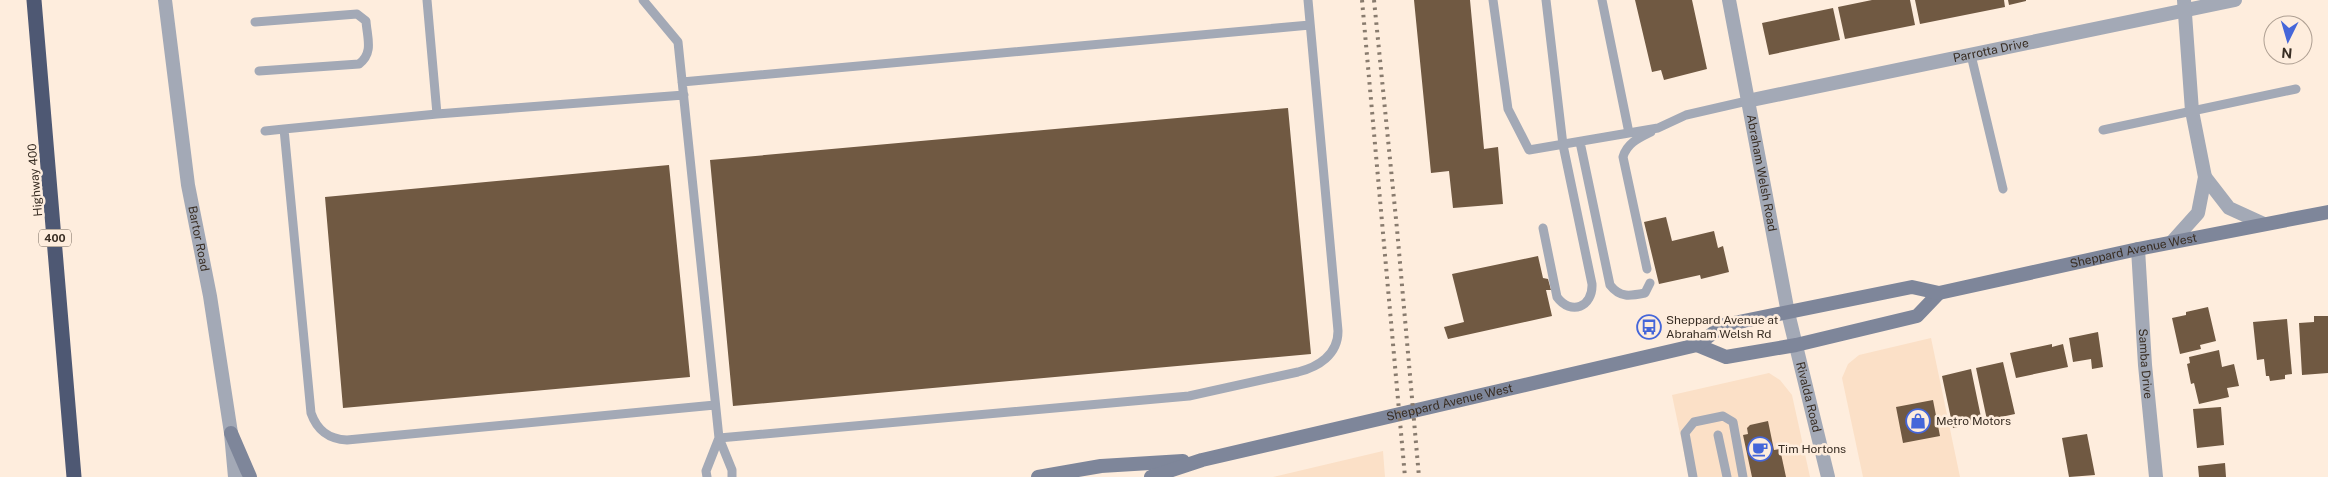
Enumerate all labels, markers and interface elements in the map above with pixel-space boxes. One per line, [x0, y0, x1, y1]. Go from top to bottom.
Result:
north arrow [2263, 15, 2313, 65]
street label: Parrotta Drive [1952, 36, 2030, 65]
text: N [2281, 45, 2293, 61]
street label: Abraham Welsh Road [1744, 113, 1779, 233]
street label: Highway 400 [25, 143, 45, 217]
street label: Bartor Road [185, 205, 212, 273]
road number: 400 [39, 230, 71, 247]
street label: Sheppard Avenue West [2069, 231, 2198, 271]
place label: Sheppard Avenue at Abraham Welsh Rd [1666, 313, 1779, 341]
bus stop icon: Sheppard Avenue at Abraham Welsh Rd [1636, 314, 1662, 340]
street label: Samba Drive [2136, 328, 2155, 400]
street label: Rivalda Road [1793, 360, 1824, 434]
street label: Sheppard Avenue West [1385, 381, 1515, 424]
shop icon: Metro Motors [1905, 408, 1931, 434]
place label: Metro Motors [1936, 414, 2011, 428]
cafe icon: Tim Hortons [1747, 436, 1773, 462]
place label: Tim Hortons [1778, 442, 1846, 456]

